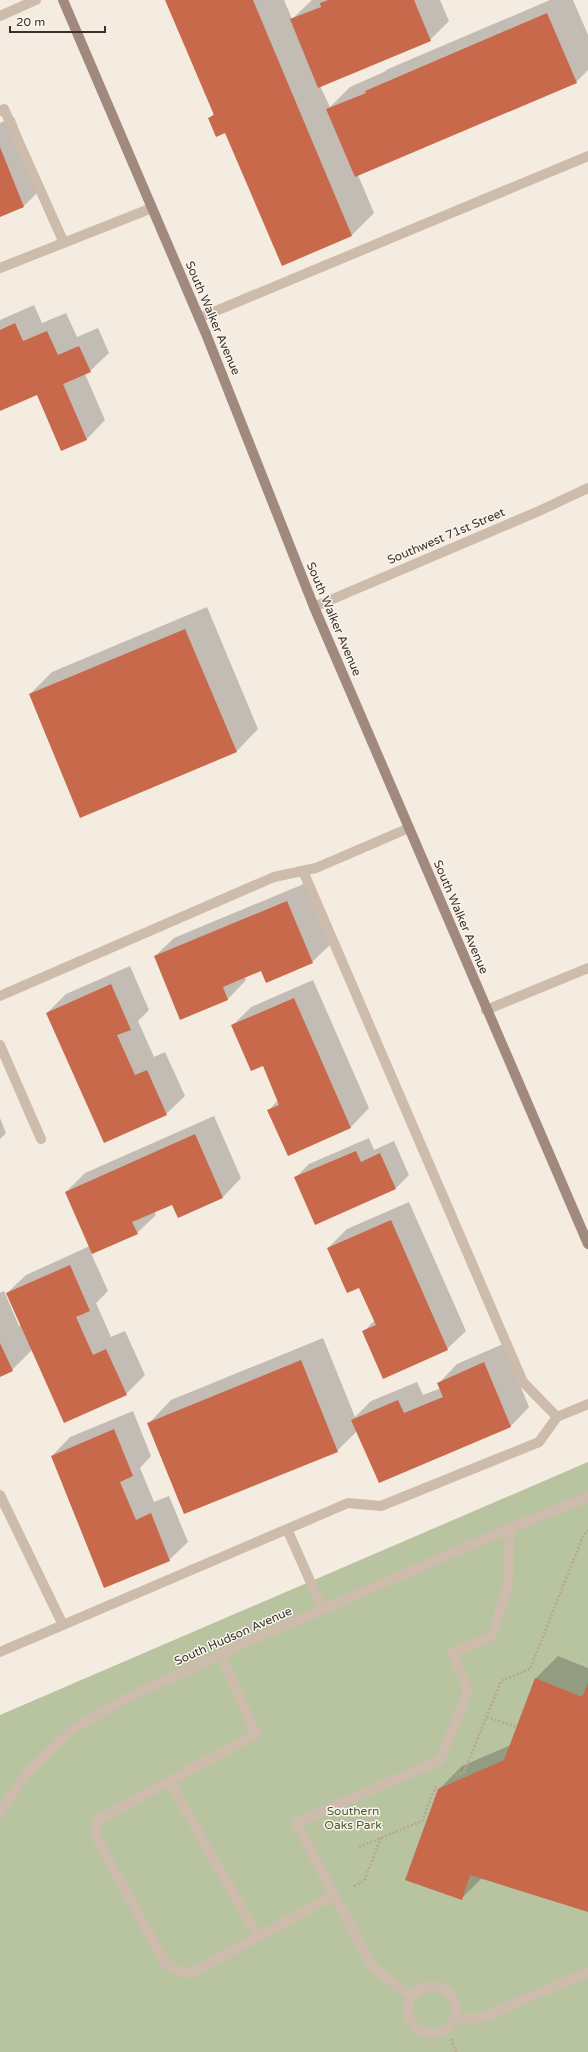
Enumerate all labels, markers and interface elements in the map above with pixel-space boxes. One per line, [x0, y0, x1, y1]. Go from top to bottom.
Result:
scale bar [10, 8, 105, 34]
text: 20 m [16, 15, 45, 29]
street label: South Walker Avenue [183, 259, 243, 377]
street label: Southwest 71st Street [385, 505, 507, 567]
street label: South Walker Avenue [304, 560, 364, 678]
street label: South Walker Avenue [431, 858, 491, 976]
street label: South Hudson Avenue [172, 1604, 294, 1668]
park label: Southern Oaks Park [324, 1804, 382, 1832]

